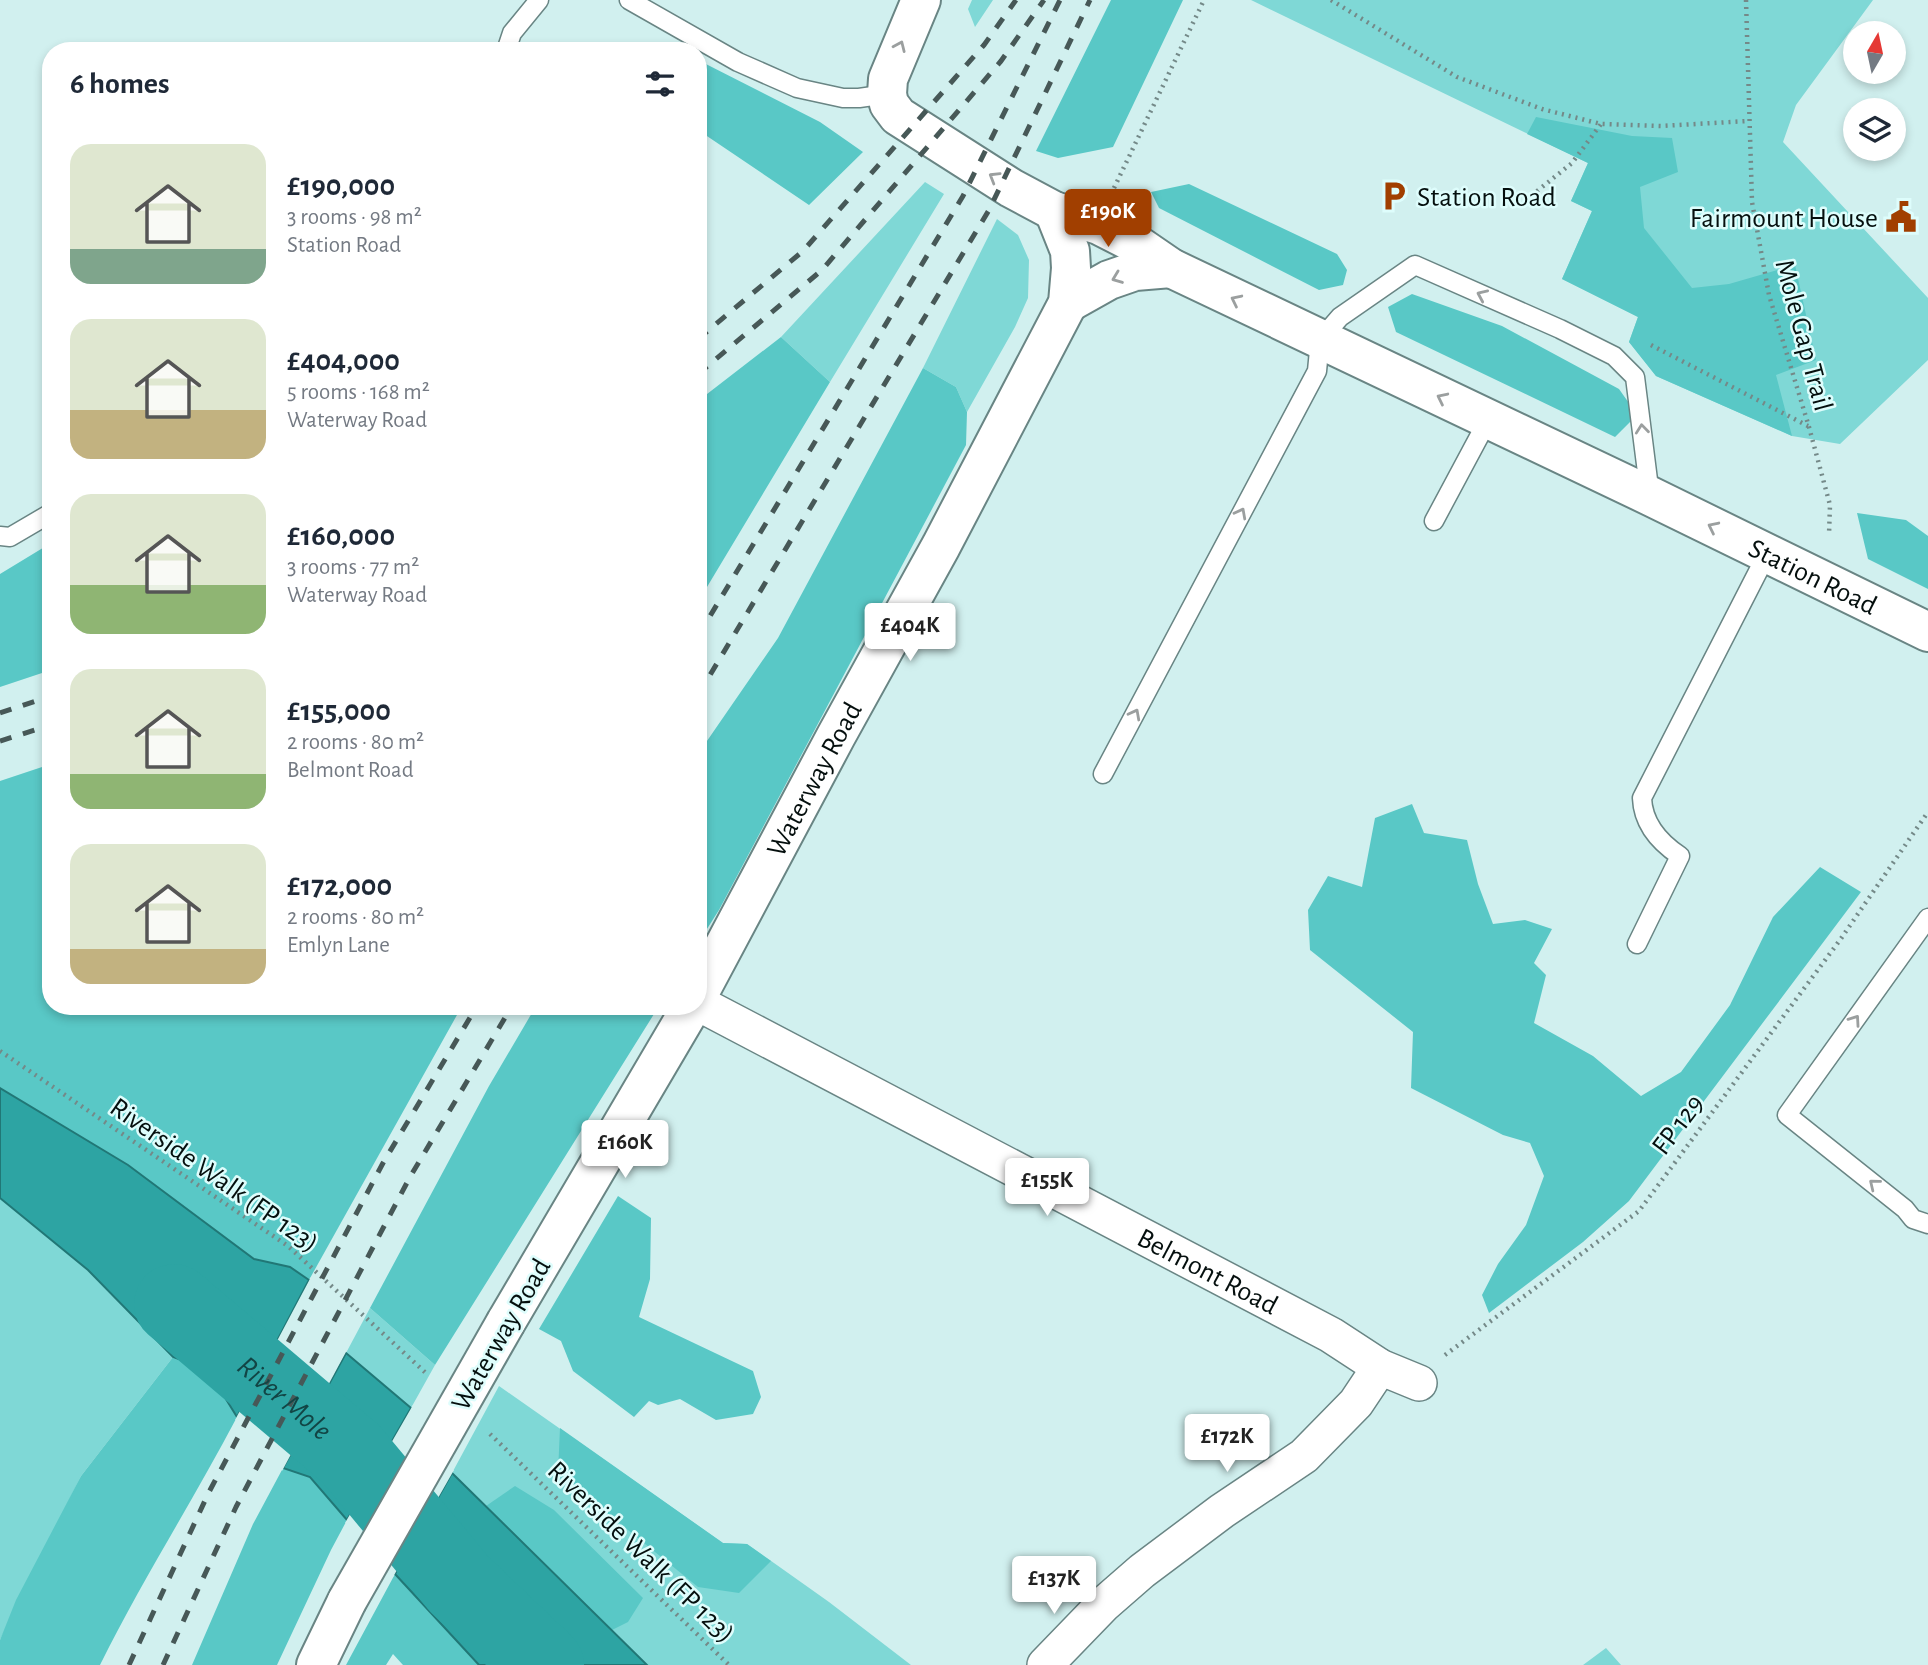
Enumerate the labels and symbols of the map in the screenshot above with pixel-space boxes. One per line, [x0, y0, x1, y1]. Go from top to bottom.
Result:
north arrow [1843, 21, 1906, 84]
one-way arrow [892, 41, 906, 53]
one-way arrow [989, 173, 1002, 186]
parking icon: Station Road [1377, 179, 1411, 213]
place label: Station Road [1417, 184, 1556, 212]
pin: £190K [1059, 190, 1157, 249]
public building icon: Fairmount House [1884, 200, 1918, 234]
place label: Fairmount House [1690, 205, 1878, 233]
street label: Mole Gap Trail [1769, 257, 1837, 414]
one-way arrow [1111, 269, 1123, 283]
one-way arrow [1477, 289, 1489, 303]
one-way arrow [1231, 294, 1244, 308]
one-way arrow [1437, 392, 1449, 406]
one-way arrow [1635, 423, 1650, 434]
one-way arrow [1233, 508, 1247, 520]
one-way arrow [1708, 522, 1720, 536]
street label: Station Road [1744, 535, 1881, 621]
pin: £404K [861, 604, 959, 663]
street label: Waterway Road [762, 698, 868, 862]
one-way arrow [1127, 709, 1140, 721]
one-way arrow [1847, 1015, 1859, 1028]
street label: FP 129 [1647, 1090, 1710, 1160]
street label: Riverside Walk (FP 123) [104, 1093, 323, 1258]
pin: £160K [576, 1120, 674, 1180]
pin: £155K [998, 1158, 1096, 1218]
one-way arrow [1870, 1180, 1882, 1193]
street label: Belmont Road [1132, 1224, 1282, 1321]
street label: Waterway Road [447, 1254, 556, 1416]
water label: River Mole [231, 1351, 337, 1446]
pin: £172K [1178, 1414, 1276, 1474]
street label: Riverside Walk (FP 123) [542, 1456, 739, 1648]
pin: £137K [1005, 1556, 1103, 1616]

